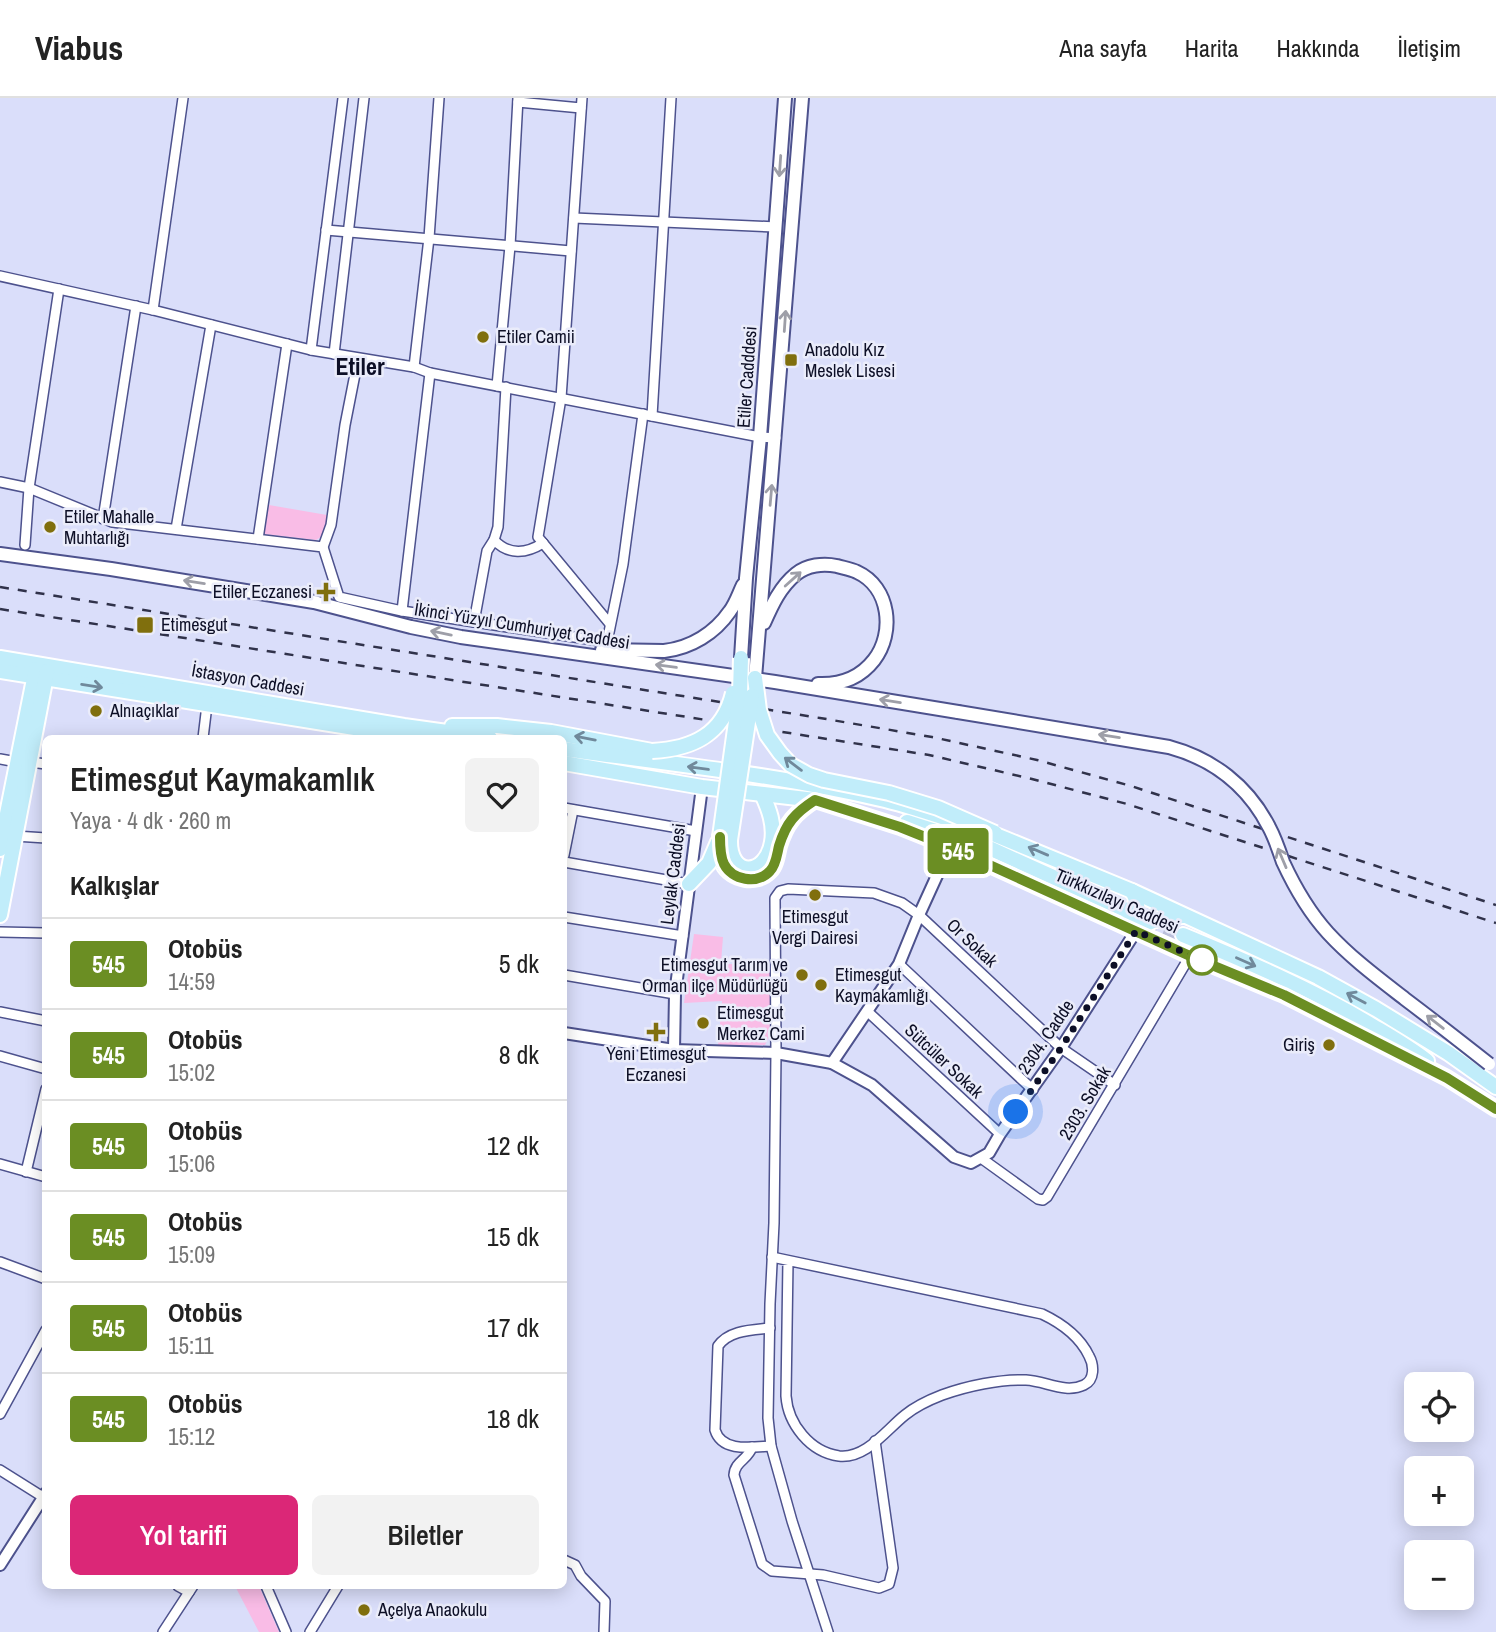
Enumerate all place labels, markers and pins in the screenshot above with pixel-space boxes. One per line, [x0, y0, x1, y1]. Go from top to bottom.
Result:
place label: Etiler Camii [497, 324, 575, 349]
marker: Etiler Camii [475, 329, 491, 345]
place label: Anadolu Kız Meslek Lisesi [804, 337, 895, 383]
marker: Anadolu Kız Meslek Lisesi [783, 352, 799, 368]
place label: Etiler Mahalle Muhtarlığı [64, 504, 154, 550]
marker: Etiler Mahalle Muhtarlığı [42, 519, 58, 535]
place label: Etiler Eczanesi [213, 579, 312, 604]
marker: Etiler Eczanesi [318, 584, 334, 600]
place label: Etimesgut [161, 612, 227, 637]
marker: Etimesgut [135, 615, 155, 635]
place label: Alnıaçıklar [109, 698, 179, 723]
marker: Alnıaçıklar [88, 703, 104, 719]
marker: Etimesgut Vergi Dairesi [807, 887, 823, 903]
place label: Etimesgut Vergi Dairesi [772, 904, 858, 950]
unlabelled marker [1187, 945, 1217, 975]
place label: Etimesgut Tarım ve Orman ilçe Müdürlüğü [642, 952, 788, 998]
place label: Etimesgut Kaymakamlığı [835, 962, 929, 1008]
marker: Etimesgut Tarım ve Orman ilçe Müdürlüğü [794, 967, 810, 983]
marker: Etimesgut Kaymakamlığı [813, 977, 829, 993]
place label: Etimesgut Merkez Cami [717, 1000, 805, 1046]
marker: Etimesgut Merkez Cami [695, 1015, 711, 1031]
marker: Yeni Etimesgut Eczanesi [648, 1024, 664, 1040]
place label: Giriş [1283, 1032, 1315, 1057]
marker: Giriş [1321, 1037, 1337, 1053]
place label: Yeni Etimesgut Eczanesi [606, 1041, 706, 1087]
place label: Açelya Anaokulu [377, 1597, 487, 1622]
marker: Açelya Anaokulu [356, 1602, 372, 1618]

